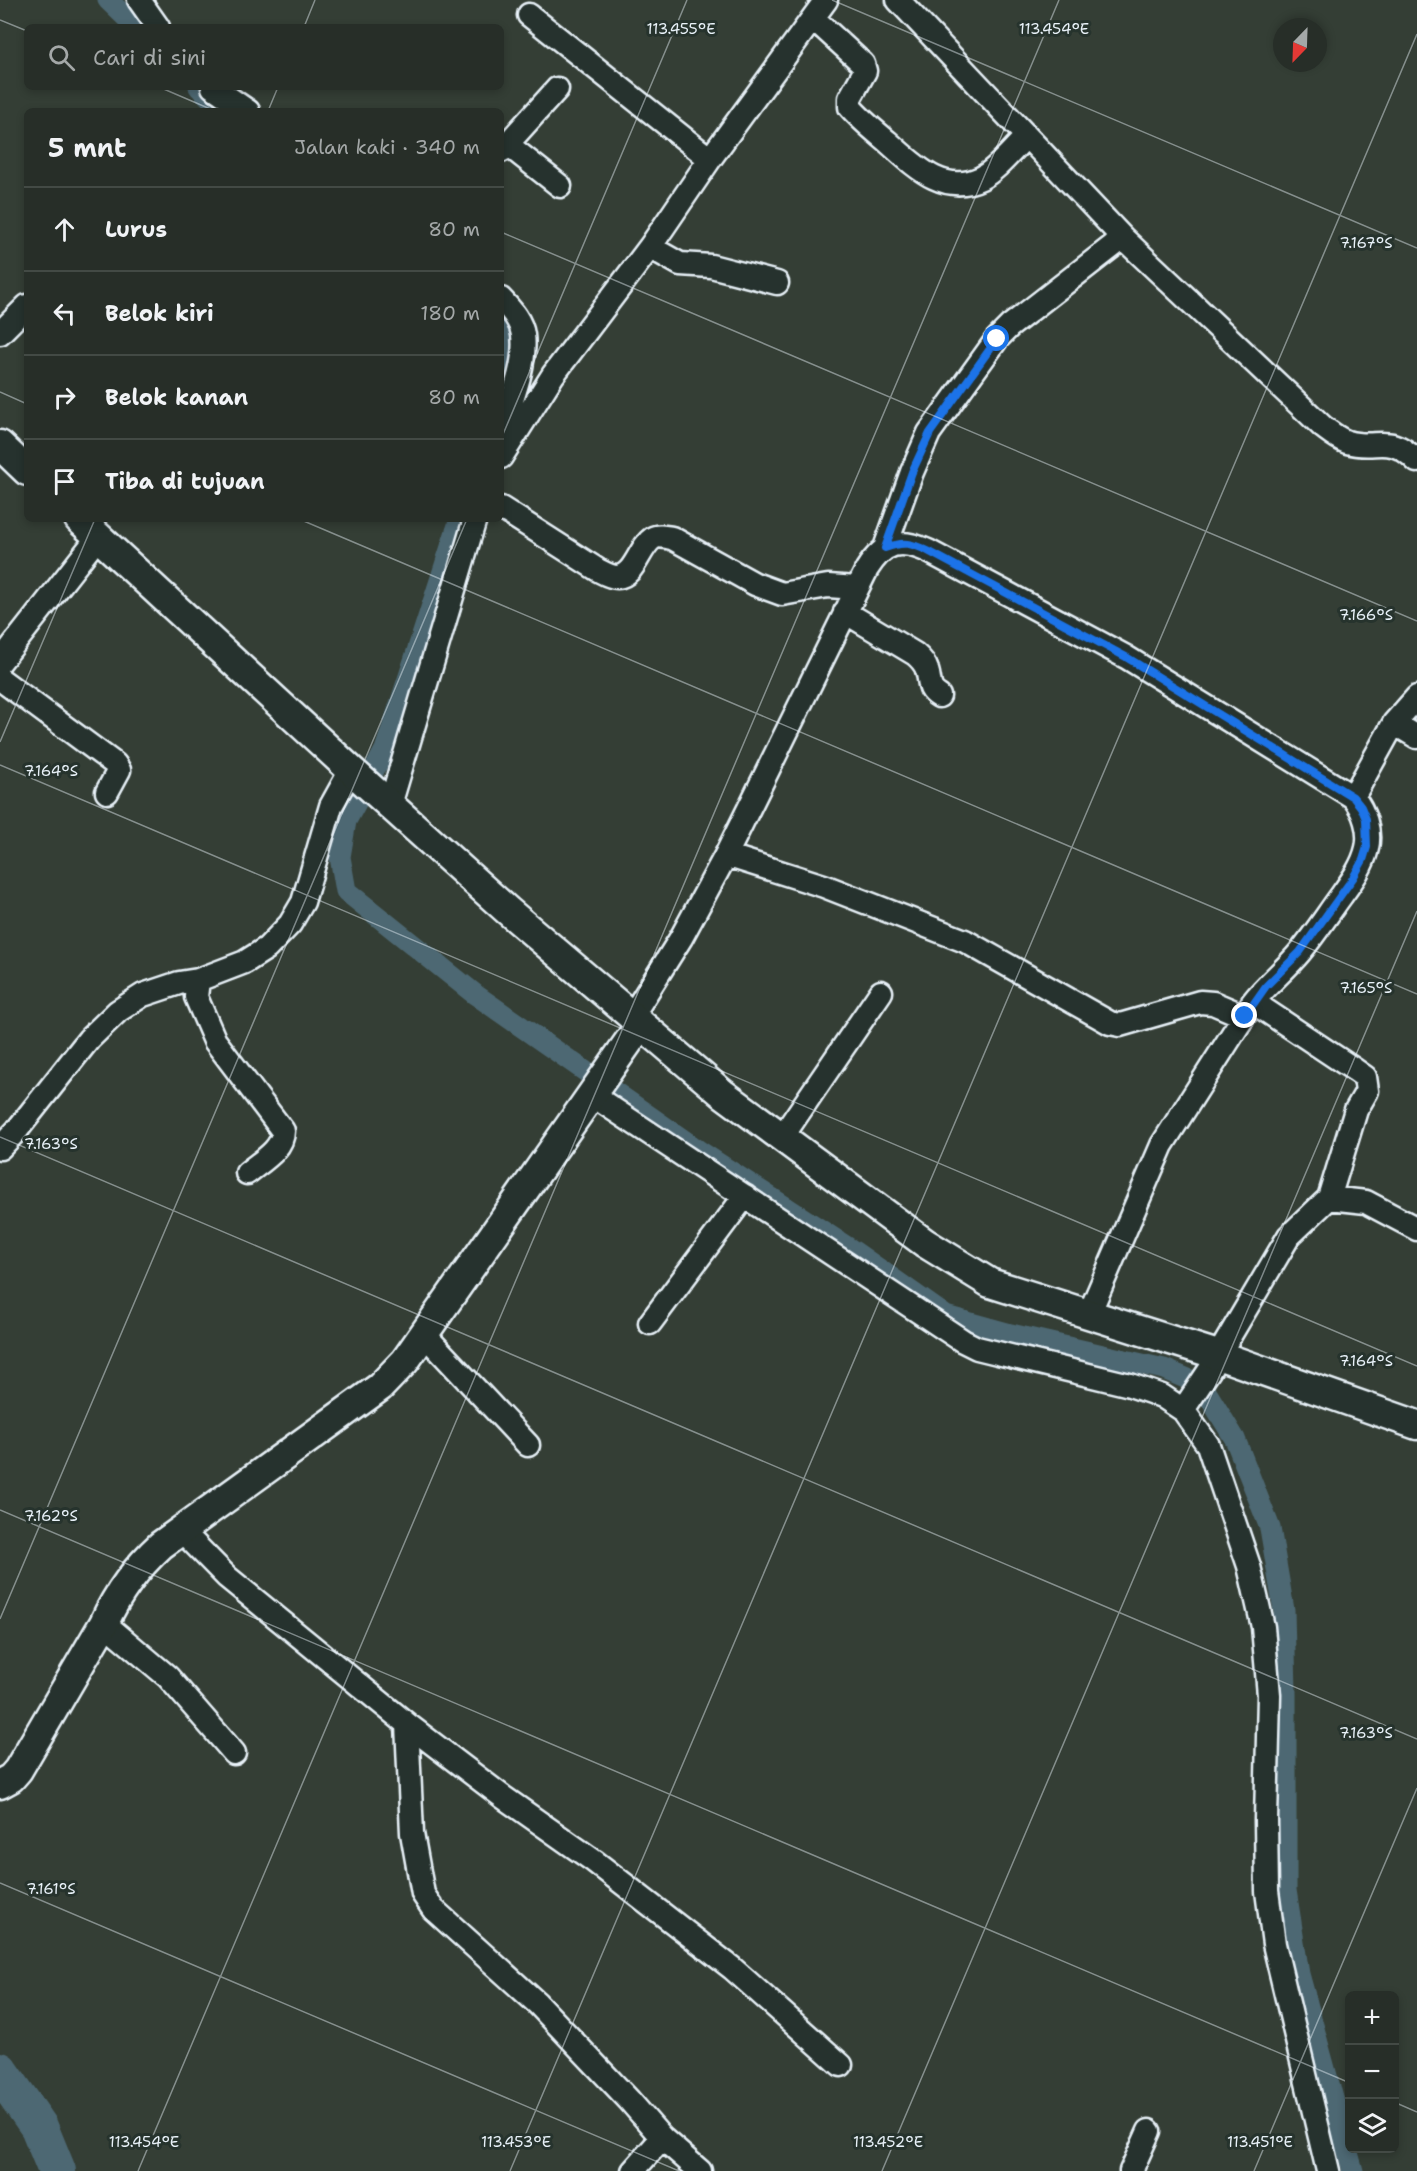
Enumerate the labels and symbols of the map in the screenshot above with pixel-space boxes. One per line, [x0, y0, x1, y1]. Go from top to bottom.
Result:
north arrow [1273, 18, 1327, 72]
text: 113.455°E [646, 19, 716, 39]
text: 113.454°E [1019, 19, 1089, 39]
text: 7.167°S [1339, 233, 1393, 253]
route start [983, 325, 1009, 351]
text: 7.166°S [1339, 605, 1393, 625]
text: 7.164°S [24, 761, 78, 781]
text: 7.165°S [1340, 978, 1392, 998]
route end [1231, 1002, 1257, 1028]
text: 7.163°S [24, 1134, 78, 1154]
text: 7.164°S [1339, 1351, 1393, 1371]
text: 7.162°S [24, 1506, 78, 1526]
text: 7.163°S [1339, 1723, 1393, 1743]
text: 7.161°S [26, 1879, 76, 1899]
text: 113.454°E [109, 2132, 179, 2152]
text: 113.453°E [481, 2132, 551, 2152]
text: 113.452°E [853, 2132, 923, 2152]
text: 113.451°E [1227, 2132, 1293, 2152]

